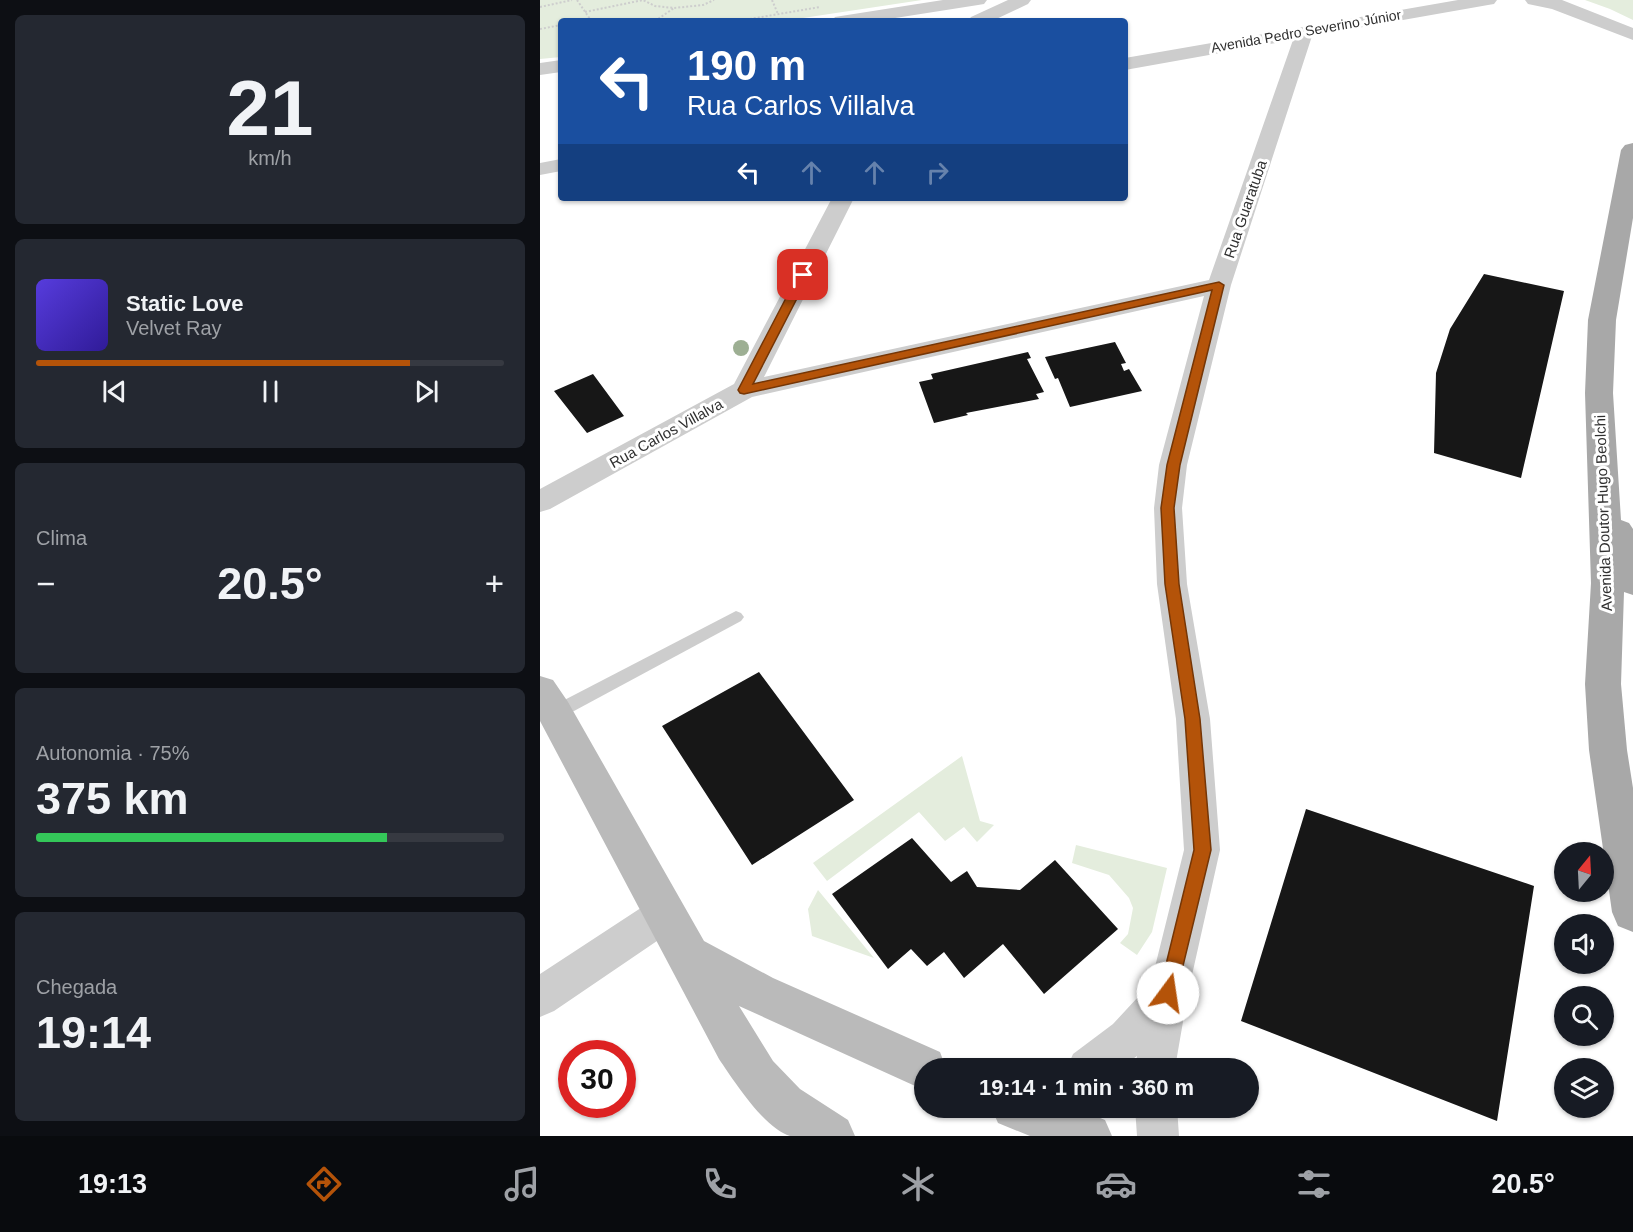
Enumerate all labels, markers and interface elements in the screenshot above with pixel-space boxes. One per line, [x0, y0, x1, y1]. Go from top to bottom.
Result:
street label: Avenida Pedro Severino Júnior [1210, 6, 1403, 56]
icon: left [588, 42, 666, 120]
text: 190 m [687, 42, 806, 89]
text: 21 [227, 64, 313, 152]
text: Rua Carlos Villalva [687, 91, 915, 121]
text: km/h [248, 147, 292, 169]
icon: left [732, 156, 765, 189]
icon: ahead [795, 156, 828, 189]
icon: ahead [858, 156, 891, 189]
icon: right [921, 156, 954, 189]
street label: Rua Guaratuba [1220, 157, 1270, 260]
pin [777, 249, 828, 300]
icon: arrive [786, 258, 819, 291]
text: Static Love [126, 291, 243, 316]
text: Velvet Ray [126, 317, 222, 339]
icon: previous [98, 375, 131, 408]
icon: pause [254, 375, 287, 408]
icon: next [410, 375, 443, 408]
street label: Rua Carlos Villalva [607, 395, 726, 471]
street label: Avenida Doutor Hugo Beolchi [1591, 414, 1615, 612]
text: Clima [36, 527, 87, 549]
text: 20.5° [217, 558, 323, 609]
text: − [36, 565, 55, 602]
text: + [485, 565, 504, 602]
text: Autonomia · 75% [36, 742, 189, 764]
text: 375 km [36, 773, 189, 824]
north arrow [1554, 842, 1614, 902]
map controls [1554, 842, 1614, 1118]
button: sound [1554, 914, 1614, 974]
position arrow [1136, 961, 1200, 1025]
text: Chegada [36, 976, 117, 998]
button: search [1554, 986, 1614, 1046]
text: 19:14 [36, 1007, 151, 1058]
speed limit sign: 30 [558, 1040, 636, 1118]
button: layers [1554, 1058, 1614, 1118]
text: 19:14 · 1 min · 360 m [979, 1075, 1194, 1100]
icon: directions [303, 1163, 345, 1205]
icon: music [501, 1163, 543, 1205]
icon: phone [699, 1163, 741, 1205]
icon: climate [897, 1163, 939, 1205]
icon: car [1095, 1163, 1137, 1205]
icon: filters [1293, 1163, 1335, 1205]
text: 19:13 [78, 1169, 147, 1199]
text: 20.5° [1492, 1169, 1555, 1199]

